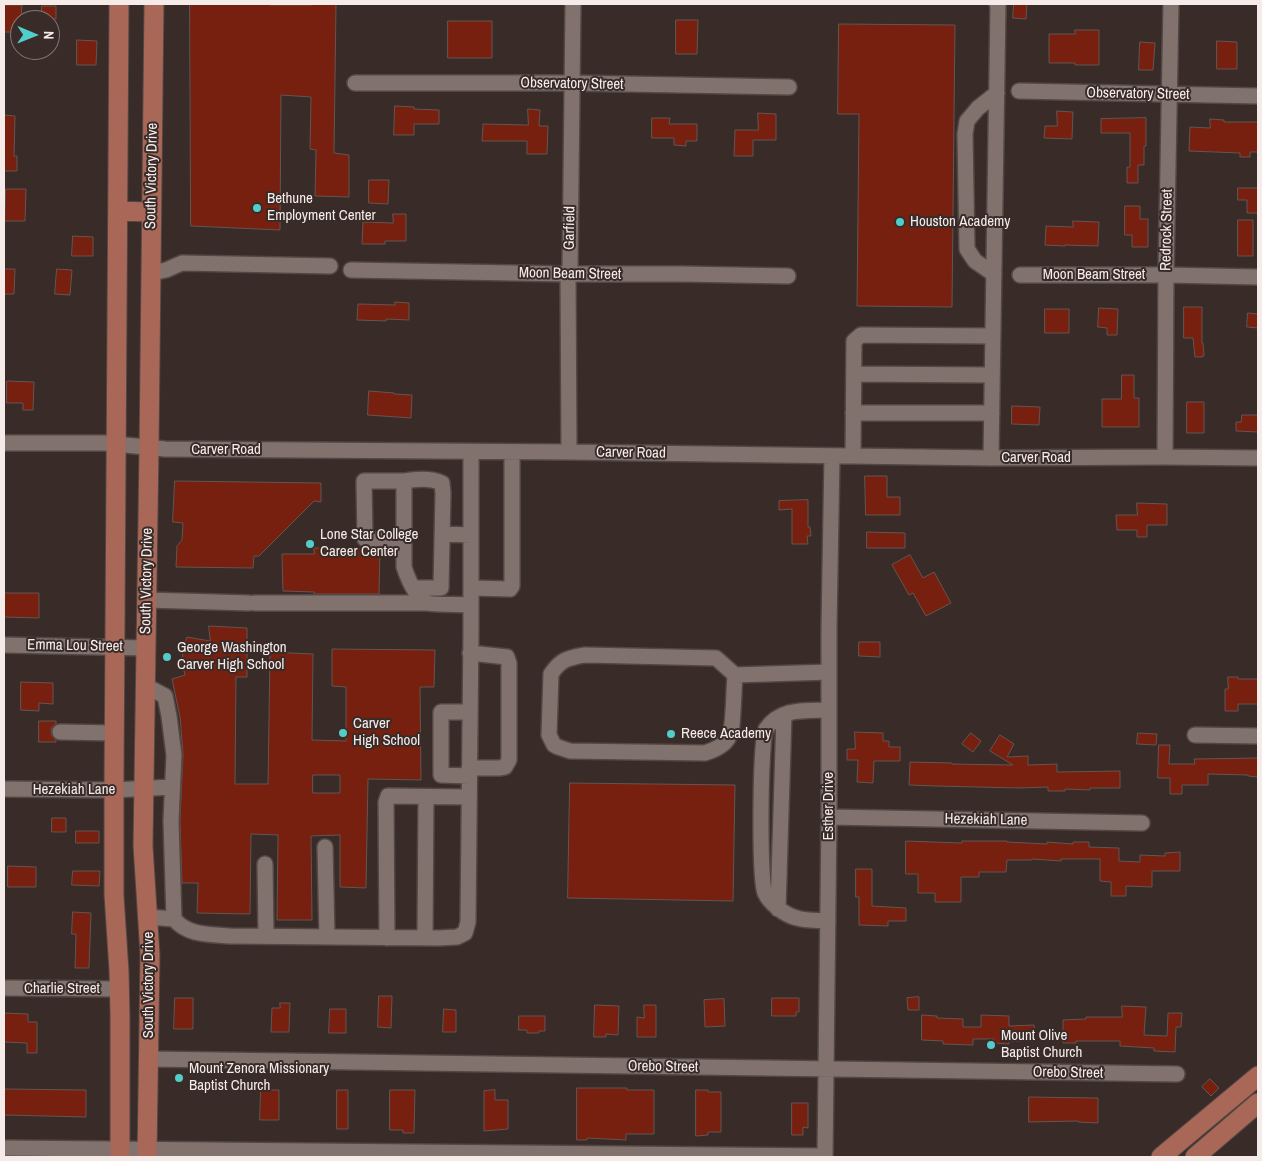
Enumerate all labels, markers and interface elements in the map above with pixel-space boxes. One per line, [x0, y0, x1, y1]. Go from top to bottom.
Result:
north arrow [10, 10, 60, 60]
text: N [40, 31, 58, 40]
street label: Observatory Street [520, 74, 624, 94]
street label: Observatory Street [1086, 84, 1190, 104]
street label: South Victory Drive [142, 123, 162, 229]
street label: Redrock Street [1157, 189, 1177, 271]
place label: Bethune Employment Center [267, 190, 376, 225]
marker: Bethune Employment Center [251, 202, 263, 214]
street label: Garfield [561, 206, 579, 250]
place label: Houston Academy [910, 213, 1010, 231]
marker: Houston Academy [894, 216, 906, 228]
street label: Moon Beam Street [519, 264, 621, 284]
street label: Moon Beam Street [1043, 266, 1145, 284]
street label: Carver Road [191, 441, 261, 459]
street label: Carver Road [596, 443, 666, 463]
street label: Carver Road [1001, 449, 1071, 467]
place label: Lone Star College Career Center [320, 526, 418, 561]
street label: South Victory Drive [137, 528, 157, 634]
marker: Lone Star College Career Center [304, 538, 316, 550]
street label: Emma Lou Street [27, 636, 123, 656]
place label: George Washington Carver High School [177, 639, 287, 674]
marker: George Washington Carver High School [161, 651, 173, 663]
place label: Carver High School [353, 715, 420, 750]
place label: Reece Academy [681, 725, 771, 743]
marker: Carver High School [337, 727, 349, 739]
marker: Reece Academy [665, 728, 677, 740]
street label: Esther Drive [820, 772, 838, 840]
street label: Hezekiah Lane [33, 781, 115, 799]
street label: Hezekiah Lane [944, 810, 1028, 830]
street label: South Victory Drive [140, 932, 158, 1038]
street label: Charlie Street [24, 980, 100, 998]
place label: Mount Olive Baptist Church [1001, 1027, 1082, 1062]
marker: Mount Olive Baptist Church [985, 1039, 997, 1051]
street label: Orebo Street [628, 1057, 698, 1077]
place label: Mount Zenora Missionary Baptist Church [189, 1060, 329, 1095]
street label: Orebo Street [1033, 1063, 1103, 1083]
marker: Mount Zenora Missionary Baptist Church [173, 1072, 185, 1084]

